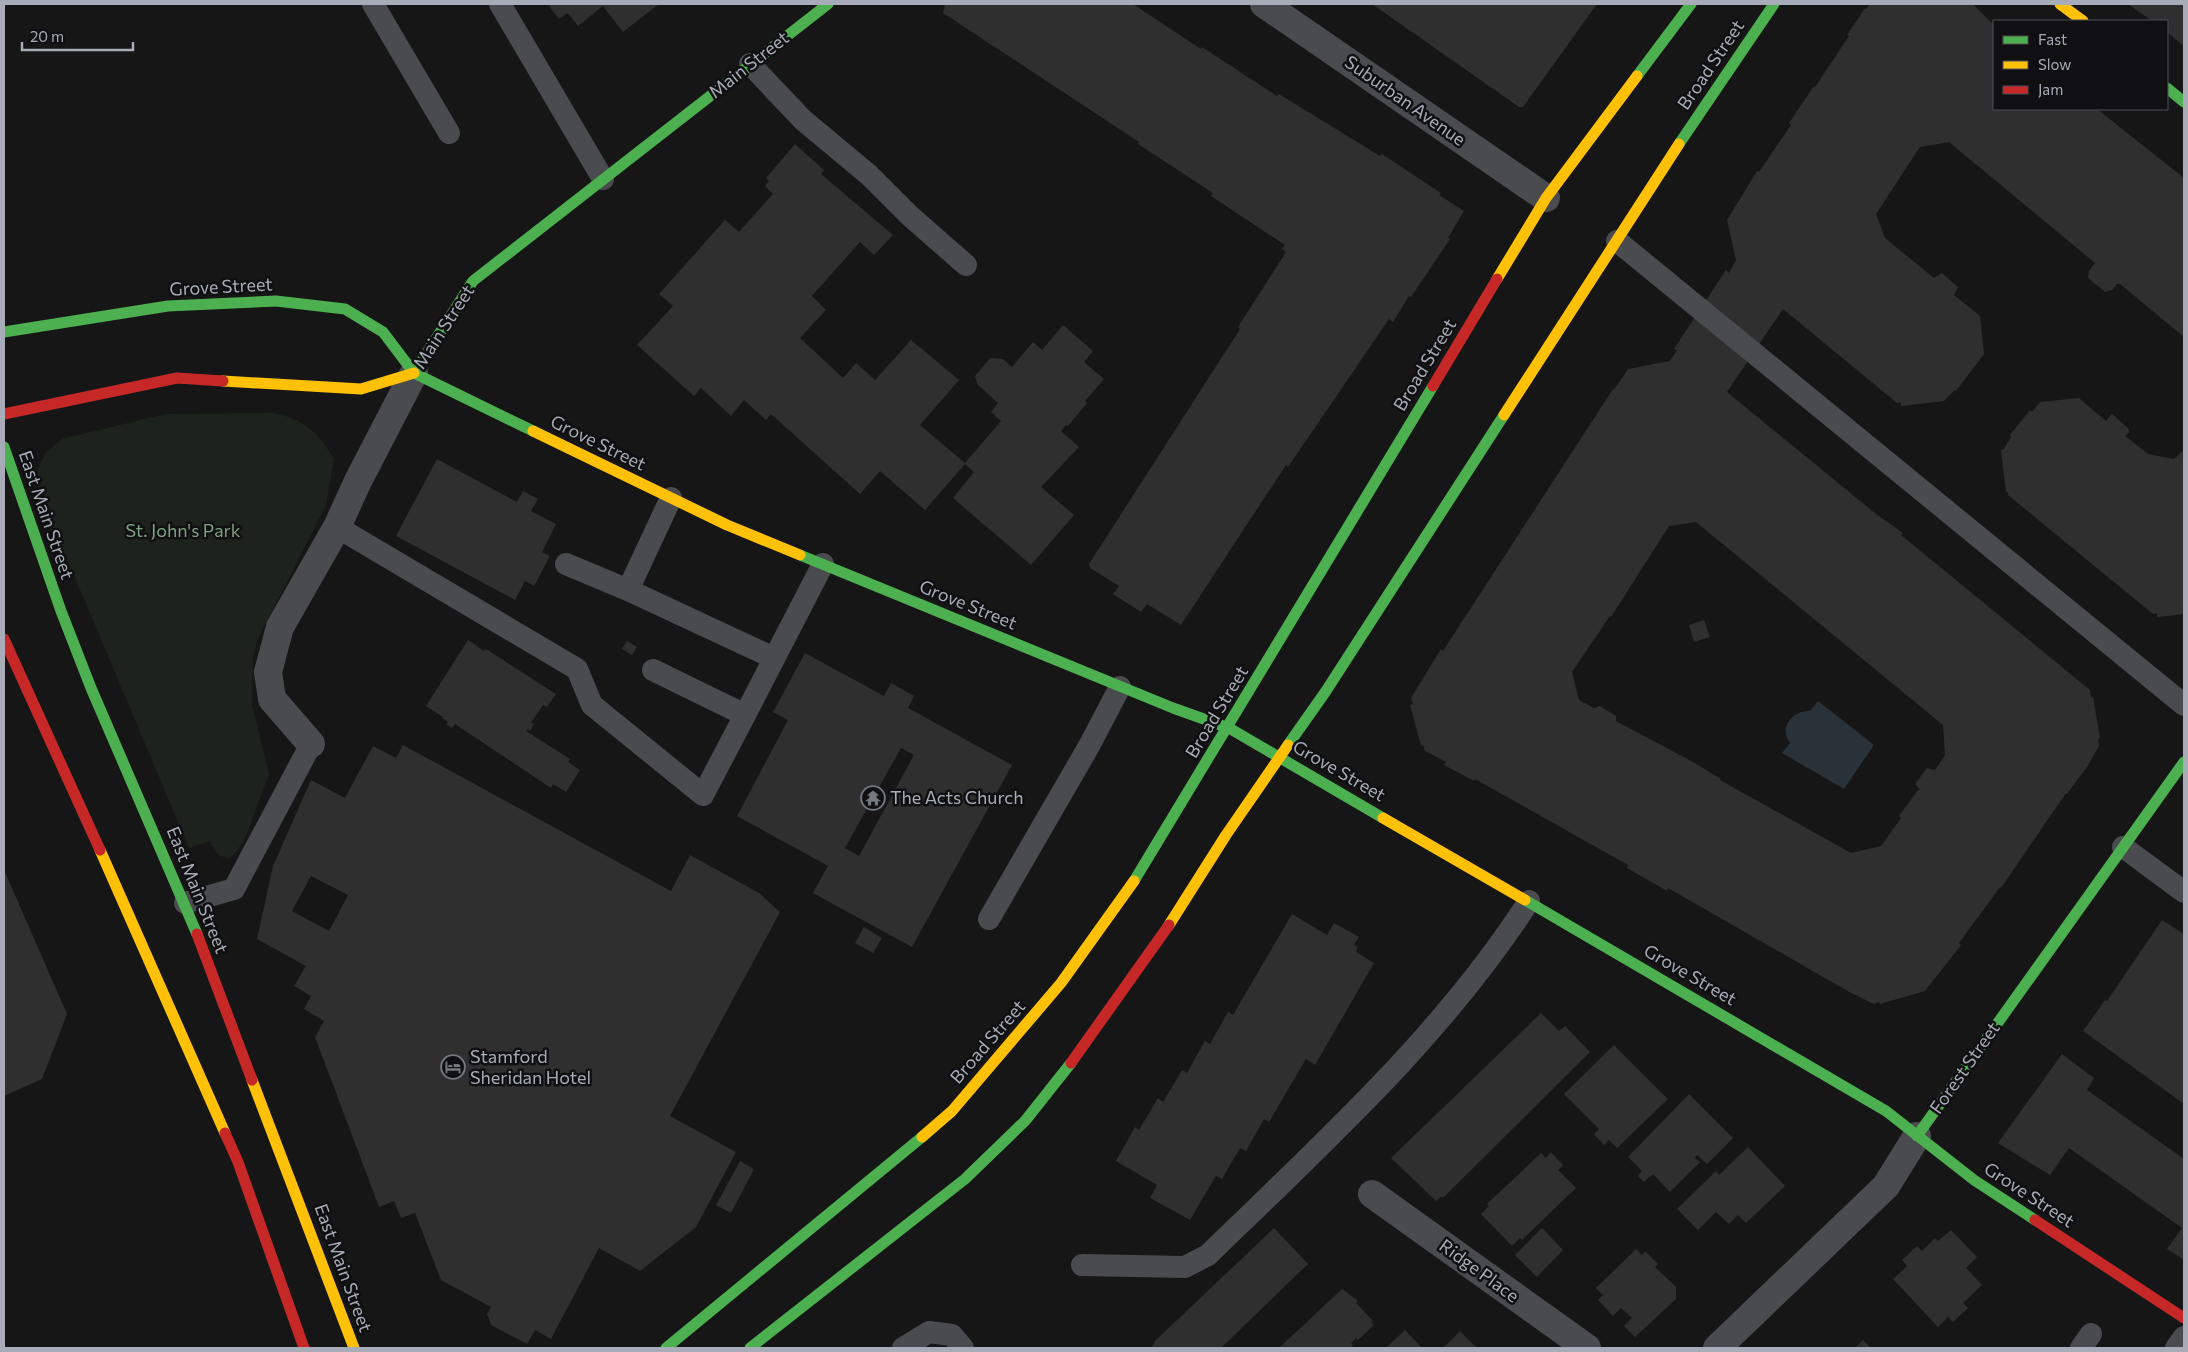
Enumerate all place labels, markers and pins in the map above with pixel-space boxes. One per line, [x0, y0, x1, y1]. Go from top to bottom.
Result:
temple icon: The Acts Church [860, 785, 886, 811]
place label: The Acts Church [890, 786, 1024, 808]
place label: Stamford Sheridan Hotel [470, 1045, 591, 1088]
hotel icon: Stamford Sheridan Hotel [440, 1054, 466, 1080]

